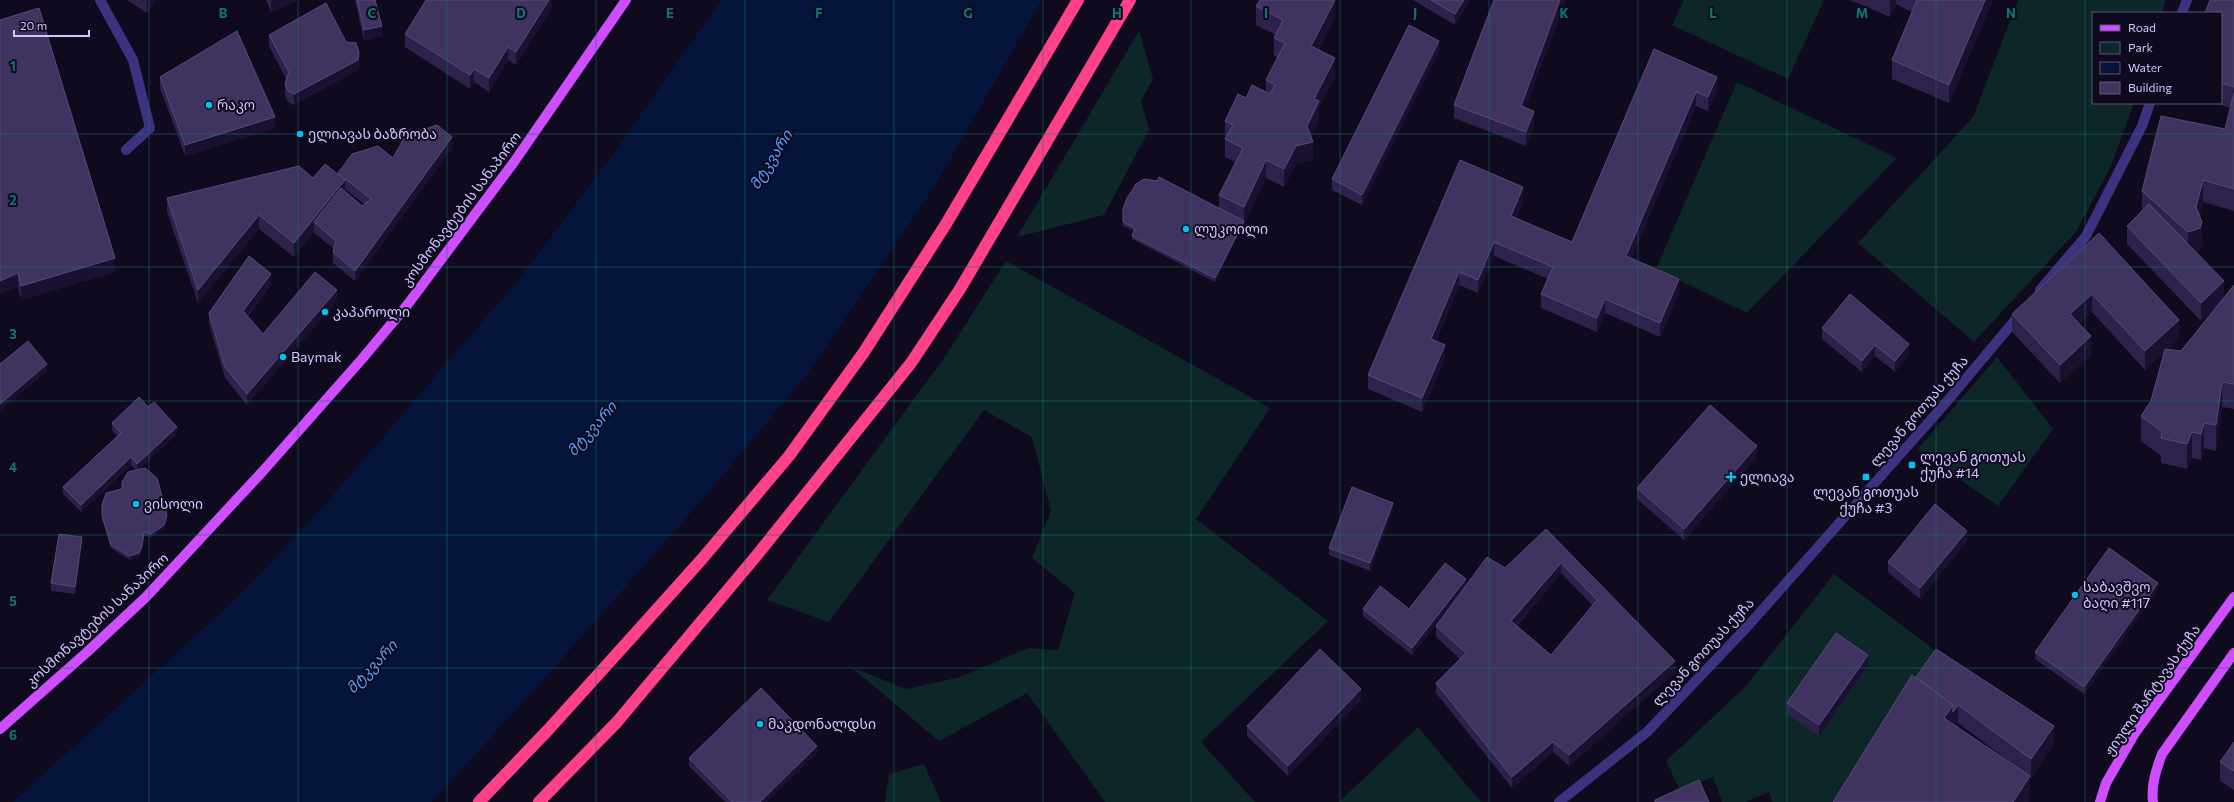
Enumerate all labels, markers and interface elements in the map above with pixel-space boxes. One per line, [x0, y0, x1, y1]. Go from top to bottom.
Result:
text: B [219, 5, 228, 21]
text: C [368, 5, 377, 21]
text: D [516, 5, 526, 21]
text: E [666, 5, 674, 21]
text: F [815, 5, 823, 21]
text: G [963, 5, 973, 21]
text: H [1112, 5, 1122, 21]
text: I [1264, 5, 1268, 21]
text: J [1413, 5, 1417, 21]
text: K [1559, 5, 1569, 21]
text: L [1709, 5, 1717, 21]
text: M [1856, 5, 1868, 21]
text: N [2006, 5, 2016, 21]
scale bar [14, 12, 89, 38]
legend [2092, 12, 2222, 104]
text: 20 m [20, 18, 47, 32]
text: Road [2128, 20, 2156, 34]
text: Park [2128, 40, 2154, 54]
text: 1 [10, 58, 16, 74]
text: Water [2128, 60, 2162, 74]
text: Building [2128, 80, 2172, 94]
place label: რაკო [217, 96, 255, 114]
marker: რაკო [204, 100, 214, 110]
place label: ელიავას ბაზრობა [308, 125, 437, 143]
water label: მტკვარი [745, 125, 797, 193]
street label: კოსმონავტების სანაპირო [397, 128, 525, 290]
marker: ელიავას ბაზრობა [295, 129, 305, 139]
text: 2 [9, 192, 17, 208]
place label: ლუკოილი [1194, 220, 1268, 238]
marker: ლუკოილი [1181, 224, 1191, 234]
place label: კაპაროლი [333, 303, 410, 321]
marker: კაპაროლი [320, 307, 330, 317]
text: 3 [9, 326, 17, 342]
place label: Baymak [291, 348, 342, 365]
marker: Baymak [278, 352, 288, 362]
street label: ლევან გოთუას ქუჩა [1866, 352, 1972, 470]
water label: მტკვარი [563, 396, 621, 460]
place label: ლევან გოთუას ქუჩა #14 [1920, 448, 2026, 482]
text: 4 [9, 459, 17, 475]
marker: ლევან გოთუას ქუჩა #14 [1907, 460, 1917, 470]
place label: ელიავა [1740, 468, 1794, 486]
marker: ელიავა [1725, 471, 1737, 483]
marker: ლევან გოთუას ქუჩა #3 [1861, 472, 1871, 482]
place label: ლევან გოთუას ქუჩა #3 [1813, 483, 1919, 517]
place label: ვისოლი [144, 495, 203, 513]
marker: ვისოლი [131, 499, 141, 509]
street label: კოსმონავტების სანაპირო [22, 549, 172, 691]
place label: საბავშვო ბაღი #117 [2083, 578, 2150, 612]
marker: საბავშვო ბაღი #117 [2070, 590, 2080, 600]
text: 5 [9, 593, 17, 609]
street label: ლევან გოთუას ქუჩა [1648, 594, 1758, 710]
street label: ჟიული შარტავას ქუჩა [2100, 621, 2204, 759]
water label: მტკვარი [342, 635, 402, 697]
place label: მაკდონალდსი [768, 715, 876, 733]
marker: მაკდონალდსი [755, 719, 765, 729]
text: 6 [9, 727, 17, 743]

